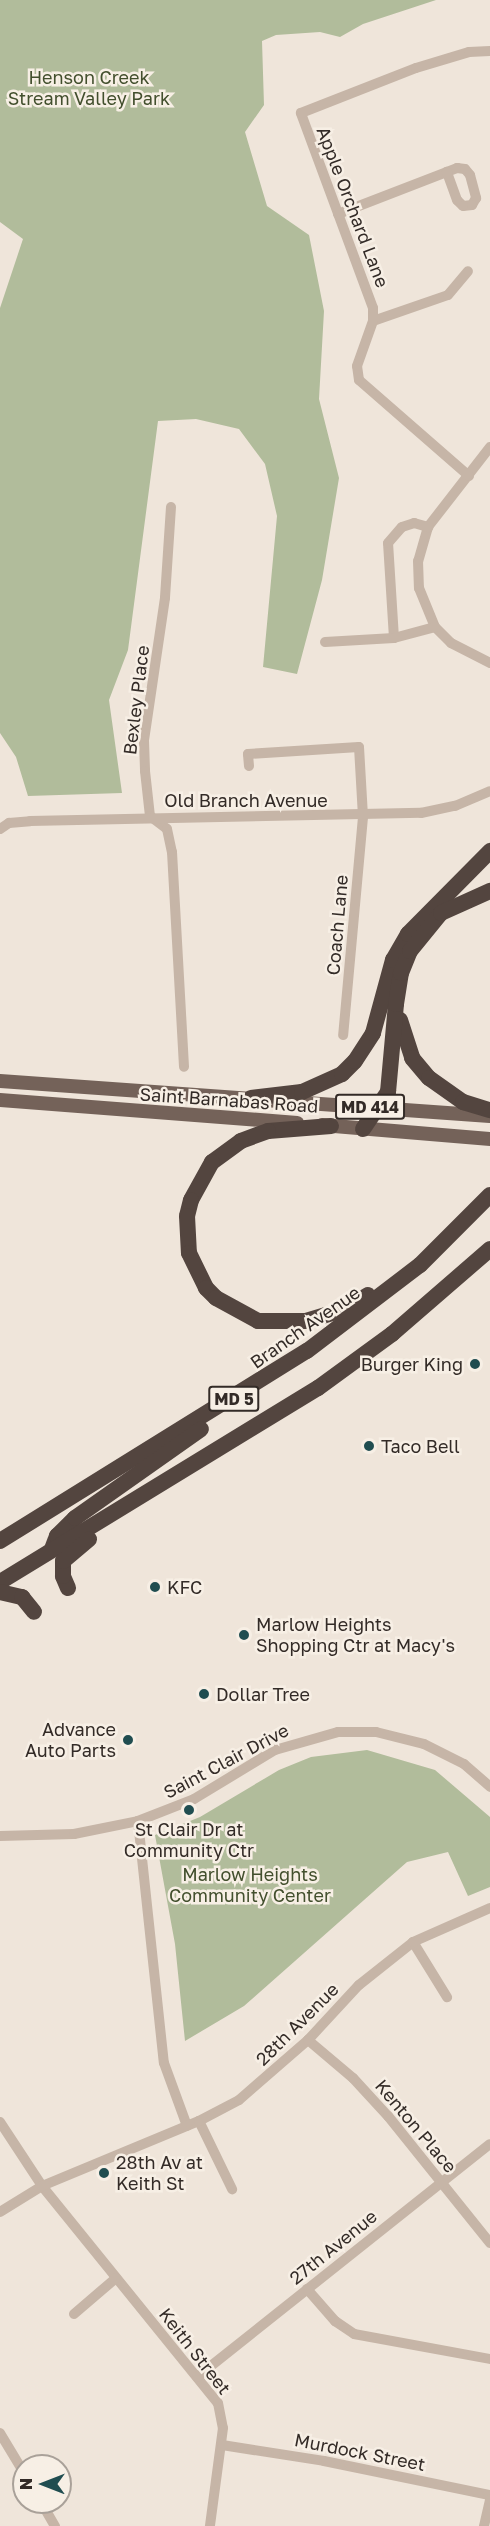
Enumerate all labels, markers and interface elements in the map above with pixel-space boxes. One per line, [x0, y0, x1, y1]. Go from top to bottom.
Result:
park label: Henson Creek Stream Valley Park [8, 67, 170, 110]
street label: Apple Orchard Lane [312, 124, 394, 290]
street label: Bexley Place [119, 644, 153, 756]
street label: Old Branch Avenue [164, 789, 328, 811]
street label: Coach Lane [322, 874, 352, 976]
street label: Saint Barnabas Road [139, 1083, 319, 1117]
road number: MD 414 [334, 1094, 406, 1120]
street label: Branch Avenue [246, 1281, 364, 1373]
place label: Burger King [361, 1353, 463, 1375]
marker: Burger King [468, 1357, 482, 1371]
road number: MD 5 [207, 1386, 261, 1412]
place label: Taco Bell [381, 1435, 460, 1457]
marker: Taco Bell [362, 1439, 376, 1453]
place label: KFC [167, 1576, 202, 1598]
marker: KFC [148, 1580, 162, 1594]
place label: Marlow Heights Shopping Ctr at Macy's [256, 1614, 455, 1656]
marker: Marlow Heights Shopping Ctr at Macy's [237, 1628, 251, 1642]
place label: Dollar Tree [216, 1683, 310, 1705]
marker: Dollar Tree [197, 1687, 211, 1701]
place label: Advance Auto Parts [25, 1719, 116, 1762]
street label: Saint Clair Drive [160, 1719, 292, 1803]
marker: Advance Auto Parts [121, 1733, 135, 1747]
marker: St Clair Dr at Community Ctr [182, 1803, 196, 1817]
place label: St Clair Dr at Community Ctr [124, 1819, 254, 1862]
park label: Marlow Heights Community Center [169, 1864, 331, 1906]
street label: 28th Avenue [251, 1978, 343, 2070]
street label: Kenton Place [371, 2075, 461, 2177]
place label: 28th Av at Keith St [116, 2152, 203, 2194]
marker: 28th Av at Keith St [97, 2166, 111, 2180]
street label: 27th Avenue [285, 2205, 381, 2289]
street label: Keith Street [155, 2304, 235, 2398]
street label: Murdock Street [293, 2429, 427, 2475]
north arrow [12, 2454, 72, 2514]
text: N [16, 2478, 36, 2490]

